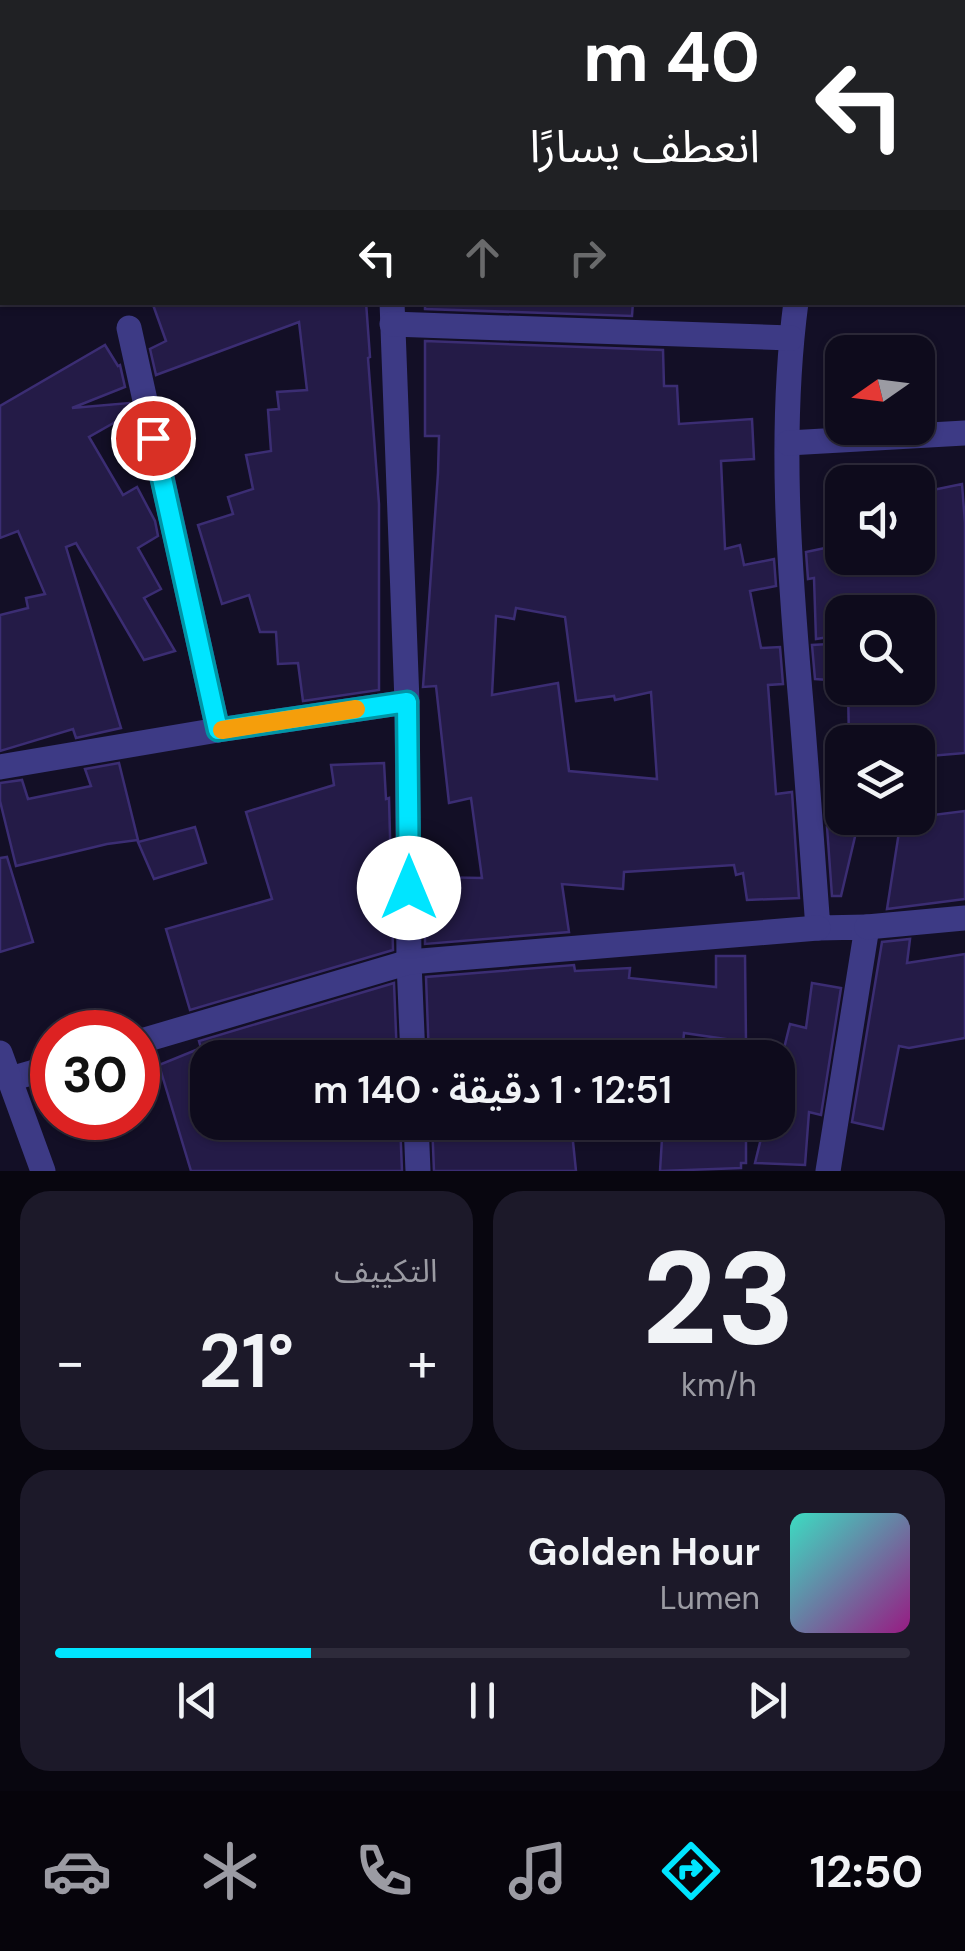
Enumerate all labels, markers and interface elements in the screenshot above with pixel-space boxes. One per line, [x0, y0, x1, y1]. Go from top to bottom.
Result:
text: 40 m [583, 12, 760, 103]
icon: left [795, 40, 925, 170]
text: انعطف يسارًا [530, 117, 760, 176]
icon: left [350, 230, 405, 285]
icon: ahead [455, 230, 510, 285]
icon: right [560, 230, 615, 285]
north arrow [825, 335, 935, 445]
map controls [825, 335, 935, 835]
pin [111, 396, 196, 481]
icon: arrive [126, 411, 181, 466]
button: sound [825, 465, 935, 575]
button: search [825, 595, 935, 705]
button: layers [825, 725, 935, 835]
position arrow [357, 836, 461, 940]
speed limit sign: 30 [30, 1010, 160, 1140]
text: 12:51 · 1 دقيقة · 140 m [313, 1065, 672, 1115]
text: 23 [642, 1214, 795, 1383]
text: التكييف [334, 1250, 438, 1292]
text: 21° [198, 1313, 294, 1410]
text: − [55, 1326, 85, 1398]
text: + [407, 1326, 438, 1398]
text: km/h [681, 1364, 757, 1406]
text: Golden Hour [528, 1527, 760, 1577]
text: Lumen [660, 1577, 760, 1619]
icon: previous [170, 1673, 225, 1728]
icon: pause [455, 1673, 510, 1728]
icon: next [740, 1673, 795, 1728]
icon: car [42, 1836, 112, 1906]
icon: climate [195, 1836, 265, 1906]
icon: phone [349, 1836, 419, 1906]
icon: music [503, 1836, 573, 1906]
icon: directions [656, 1836, 726, 1906]
text: 12:50 [810, 1842, 923, 1901]

